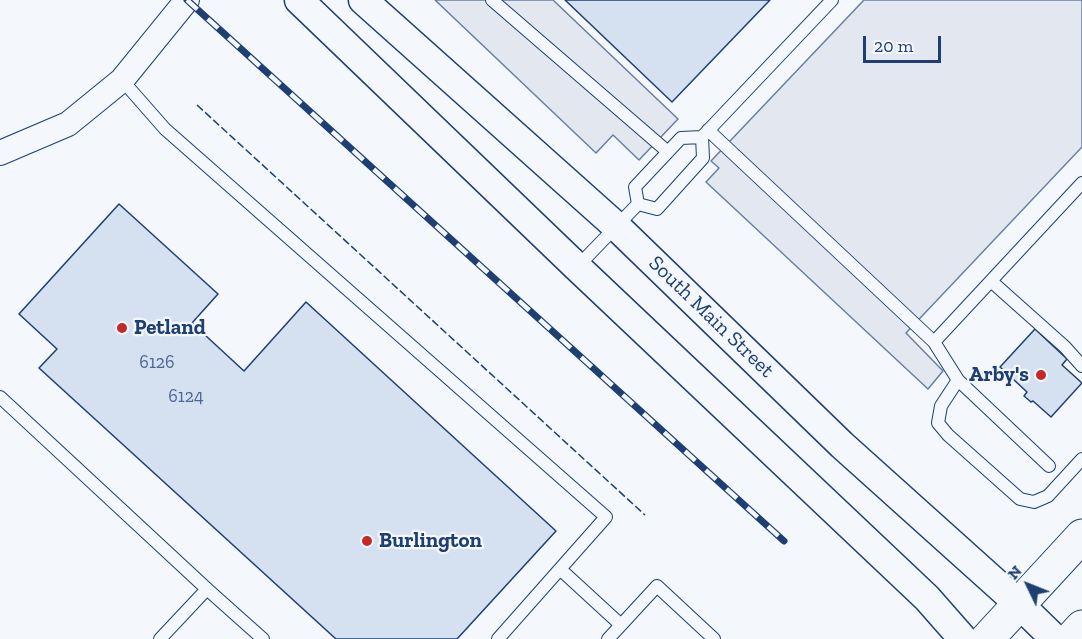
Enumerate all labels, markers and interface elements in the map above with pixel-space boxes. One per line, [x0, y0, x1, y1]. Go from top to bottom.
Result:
scale bar [866, 24, 944, 62]
text: 20 m [874, 35, 913, 57]
street label: South Main Street [643, 251, 779, 383]
place label: Petland [134, 315, 206, 341]
marker: Petland [115, 321, 129, 335]
house number: 6126 [139, 352, 175, 374]
place label: Arby's [969, 362, 1029, 388]
marker: Arby's [1034, 368, 1048, 382]
house number: 6124 [168, 386, 204, 408]
place label: Burlington [379, 528, 482, 554]
marker: Burlington [360, 534, 374, 548]
north arrow [998, 555, 1058, 615]
text: N [1003, 561, 1026, 583]

